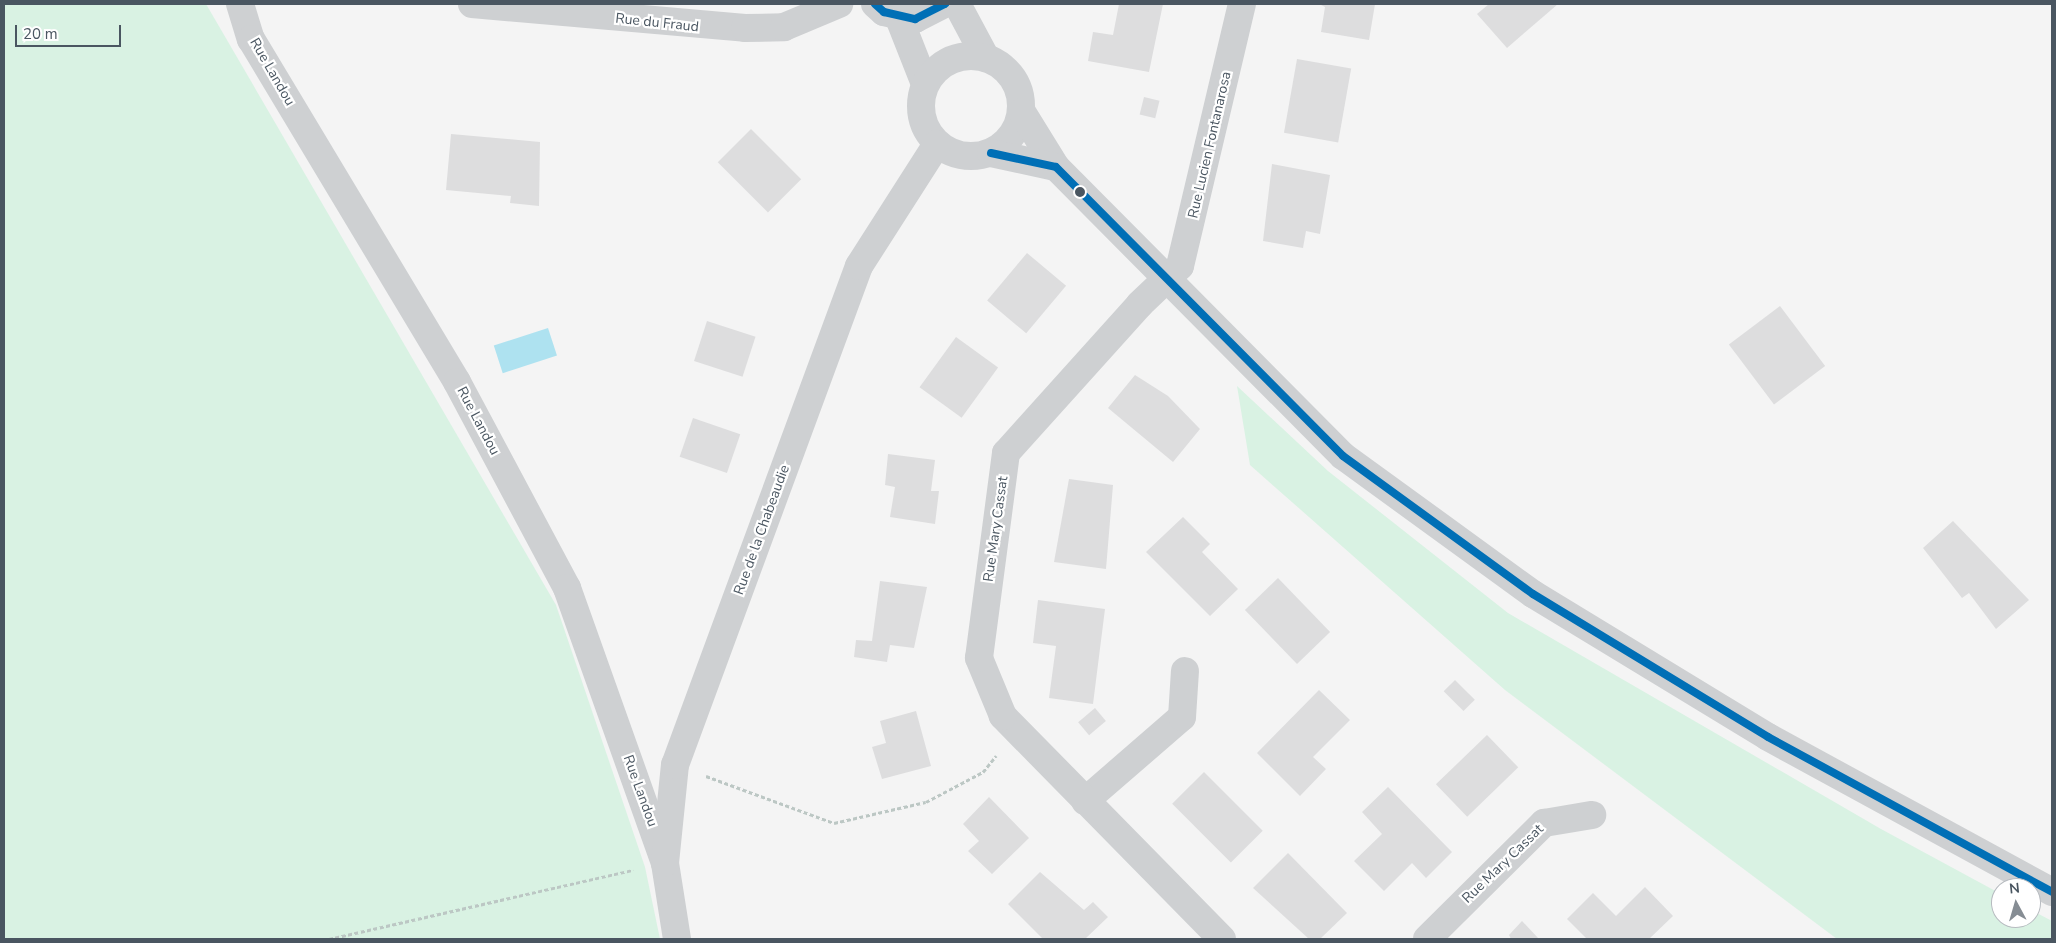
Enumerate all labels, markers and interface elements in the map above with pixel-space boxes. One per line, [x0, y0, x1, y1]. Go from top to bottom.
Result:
street label: Rue du Fraud [614, 10, 700, 36]
scale bar [18, 15, 124, 47]
text: 20 m [23, 24, 58, 44]
street label: Rue Landou [246, 35, 298, 109]
street label: Rue Lucien Fontanarosa [1185, 70, 1235, 220]
unlabelled marker [1075, 187, 1085, 197]
street label: Rue Landou [453, 384, 503, 458]
street label: Rue de la Chabeaudie [731, 463, 793, 597]
street label: Rue Mary Cassat [980, 475, 1012, 583]
street label: Rue Landou [619, 753, 661, 829]
street label: Rue Mary Cassat [1459, 821, 1547, 907]
north arrow [1991, 878, 2041, 928]
text: N [2008, 879, 2021, 899]

